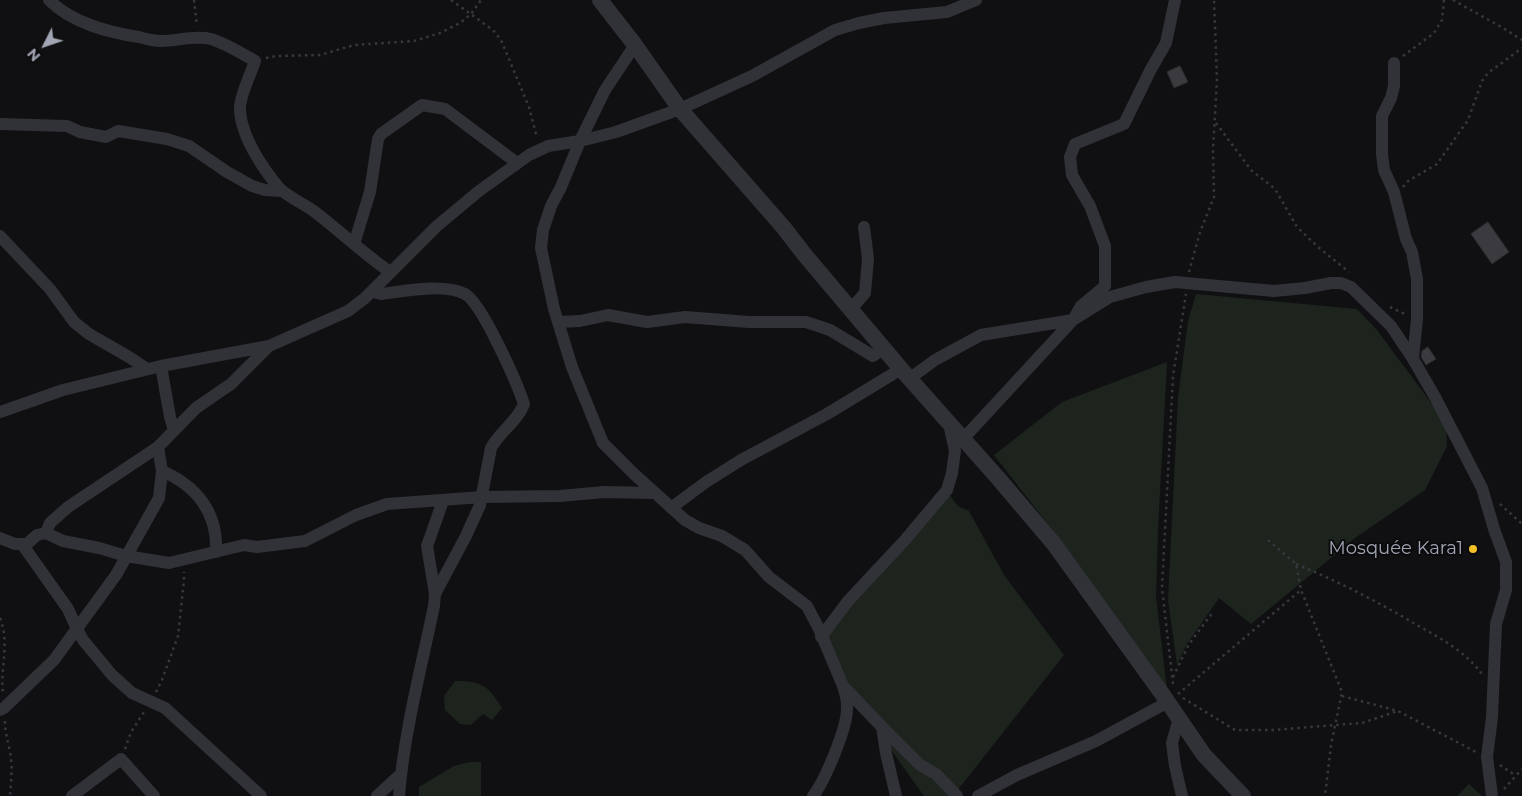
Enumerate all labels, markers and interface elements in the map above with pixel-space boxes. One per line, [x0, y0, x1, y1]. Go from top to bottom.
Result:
north arrow [20, 20, 70, 70]
text: N [23, 45, 44, 65]
place label: Mosquée Kara1 [1329, 538, 1463, 560]
marker: Mosquée Kara1 [1467, 543, 1479, 555]

